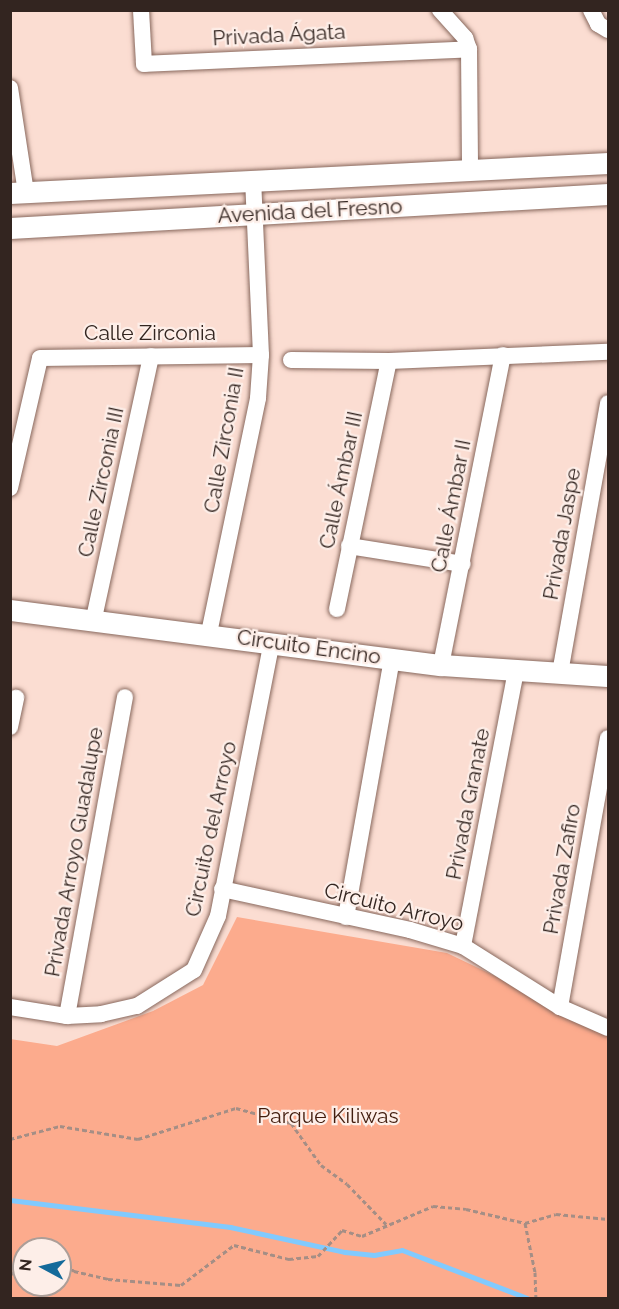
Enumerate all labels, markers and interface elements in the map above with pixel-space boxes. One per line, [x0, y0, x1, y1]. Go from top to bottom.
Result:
street label: Privada Ágata [211, 19, 347, 51]
street label: Avenida del Fresno [217, 194, 403, 228]
street label: Calle Zirconia [84, 320, 216, 346]
street label: Calle Zirconia II [199, 365, 249, 515]
street label: Calle Zirconia III [73, 405, 129, 559]
street label: Calle Ámbar III [314, 408, 368, 552]
street label: Calle Ámbar II [426, 437, 476, 575]
street label: Privada Jaspe [538, 466, 586, 602]
street label: Circuito Encino [235, 624, 383, 670]
street label: Privada Arroyo Guadalupe [40, 725, 108, 979]
street label: Privada Granate [441, 726, 495, 882]
street label: Circuito del Arroyo [180, 738, 242, 920]
street label: Privada Zafiro [538, 802, 586, 936]
street label: Circuito Arroyo [321, 877, 467, 937]
park label: Parque Kiliwas [257, 1103, 399, 1129]
north arrow [12, 1237, 72, 1297]
text: N [15, 1258, 36, 1272]

